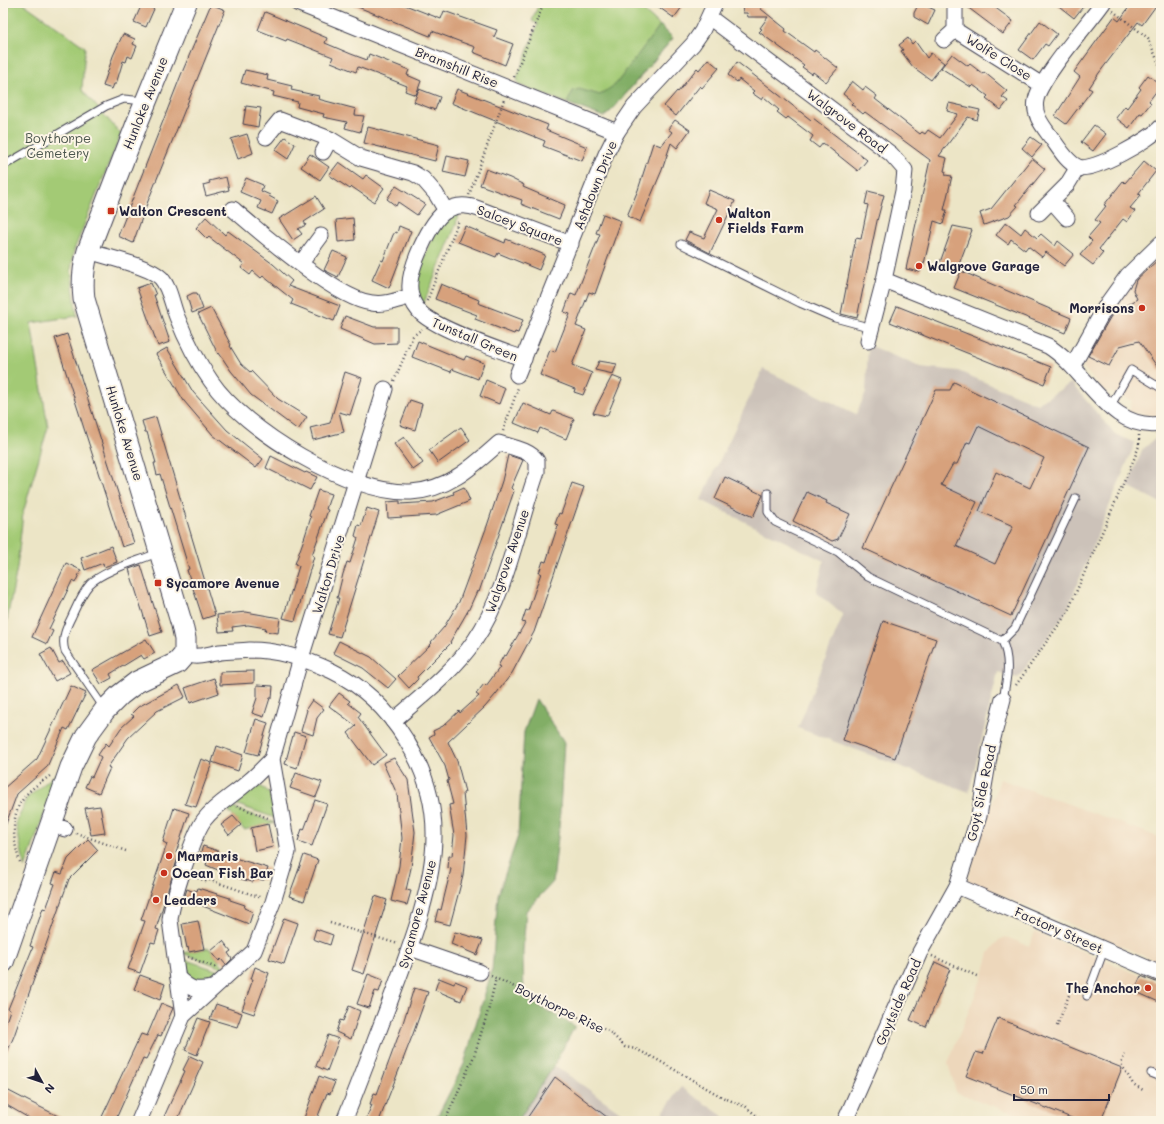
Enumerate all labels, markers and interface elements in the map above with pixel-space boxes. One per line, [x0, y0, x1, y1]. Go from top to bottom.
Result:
street label: Wolfe Close [963, 30, 1035, 83]
street label: Bramshill Rise [413, 42, 501, 91]
street label: Hunloke Avenue [118, 54, 171, 152]
street label: Walgrove Road [804, 85, 891, 156]
park label: Boythorpe Cemetery [25, 129, 91, 161]
street label: Ashdown Drive [569, 138, 620, 232]
street label: Salcey Square [475, 200, 566, 249]
place label: Walton Crescent [119, 202, 227, 219]
place label: Walton Fields Farm [727, 204, 804, 236]
marker: Walton Crescent [106, 206, 116, 216]
marker: Walton Fields Farm [714, 215, 724, 225]
place label: Walgrove Garage [927, 257, 1040, 274]
marker: Walgrove Garage [914, 261, 924, 271]
place label: Morrisons [1069, 299, 1134, 316]
marker: Morrisons [1137, 303, 1147, 313]
street label: Tunstall Green [430, 313, 521, 364]
street label: Hunloke Avenue [103, 383, 148, 483]
street label: Walgrove Avenue [481, 507, 532, 615]
street label: Walton Drive [307, 532, 348, 616]
place label: Sycamore Avenue [166, 574, 280, 592]
marker: Sycamore Avenue [153, 578, 163, 588]
street label: Goyt Side Road [962, 743, 999, 843]
place label: Marmaris [177, 847, 238, 864]
marker: Marmaris [164, 851, 174, 861]
street label: Sycamore Avenue [394, 858, 439, 970]
place label: Ocean Fish Bar [172, 864, 273, 881]
marker: Ocean Fish Bar [159, 868, 169, 878]
place label: Leaders [164, 891, 217, 908]
marker: Leaders [151, 895, 161, 905]
street label: Factory Street [1012, 902, 1106, 957]
street label: Goytside Road [871, 956, 924, 1048]
street label: Boythorpe Rise [513, 979, 607, 1036]
place label: The Anchor [1066, 979, 1140, 996]
marker: The Anchor [1143, 983, 1153, 993]
north arrow [22, 1062, 62, 1102]
scale bar [1014, 1076, 1109, 1102]
text: N [42, 1081, 58, 1097]
text: 50 m [1020, 1081, 1048, 1097]

